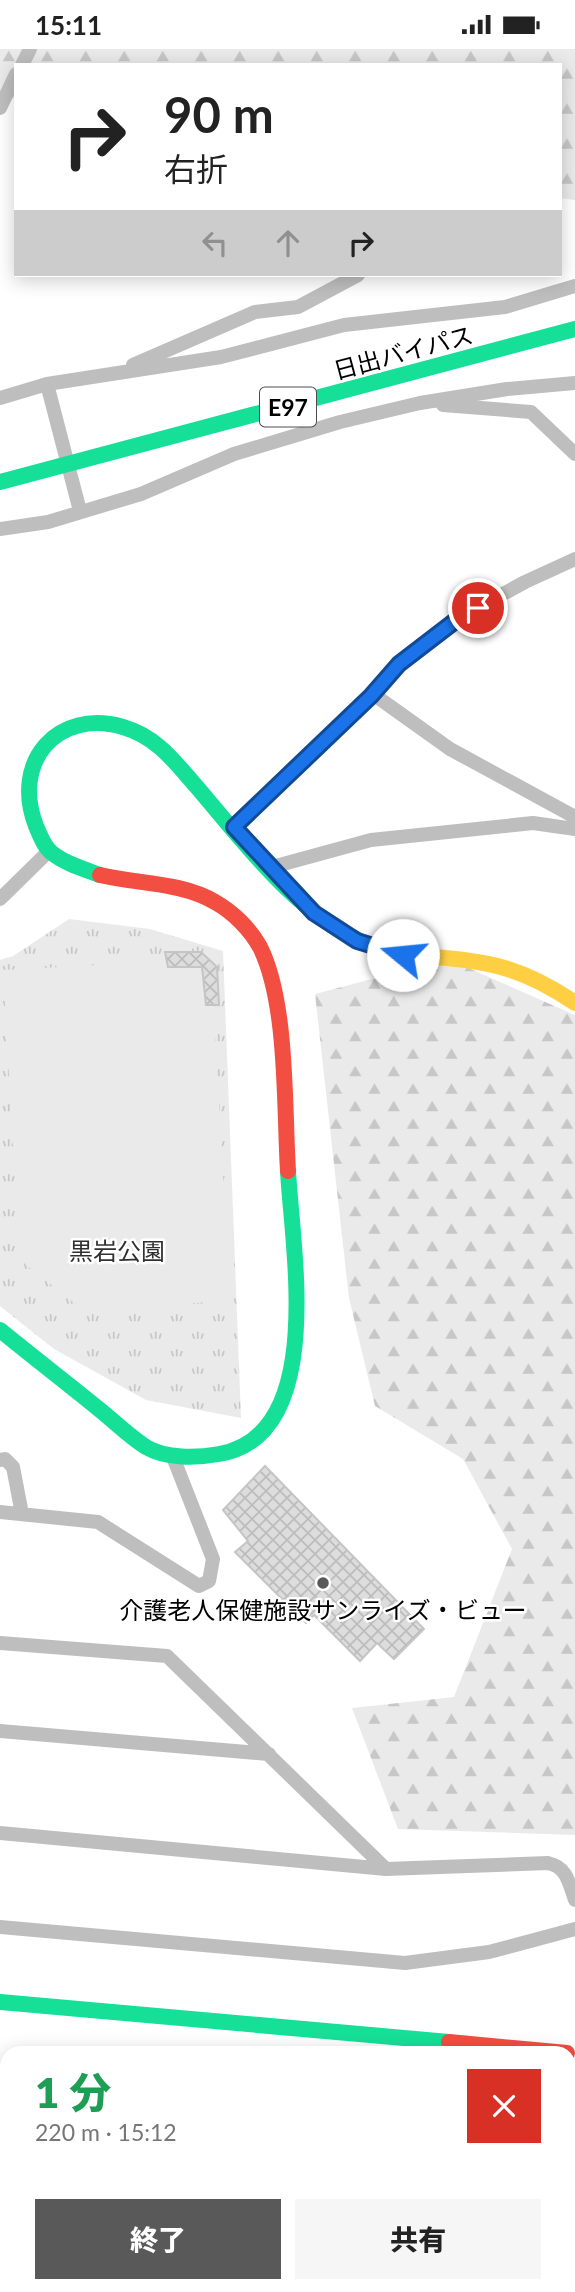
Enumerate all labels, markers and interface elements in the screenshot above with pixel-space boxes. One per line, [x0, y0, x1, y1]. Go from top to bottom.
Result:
text: 15:11 [35, 9, 102, 41]
text: 90 m [164, 85, 274, 143]
icon: right [49, 91, 140, 182]
text: 右折 [164, 149, 228, 188]
icon: left [196, 224, 234, 262]
icon: ahead [269, 224, 307, 262]
icon: right [342, 224, 380, 262]
street label: 日出バイパス [330, 319, 476, 385]
road number: E97 [260, 387, 316, 427]
pin [448, 578, 508, 638]
icon: arrive [459, 589, 497, 627]
position arrow [366, 918, 440, 992]
park label: 黒岩公園 [69, 1236, 165, 1265]
marker: 介護老人保健施設サンライズ・ビュー [315, 1575, 331, 1591]
place label: 介護老人保健施設サンライズ・ビュー [119, 1595, 527, 1624]
text: 1 分 [35, 2067, 111, 2117]
button: close [467, 2069, 541, 2143]
text: 220 m · 15:12 [35, 2118, 177, 2146]
button: 終了 [35, 2199, 281, 2279]
button: 共有 [295, 2199, 541, 2279]

